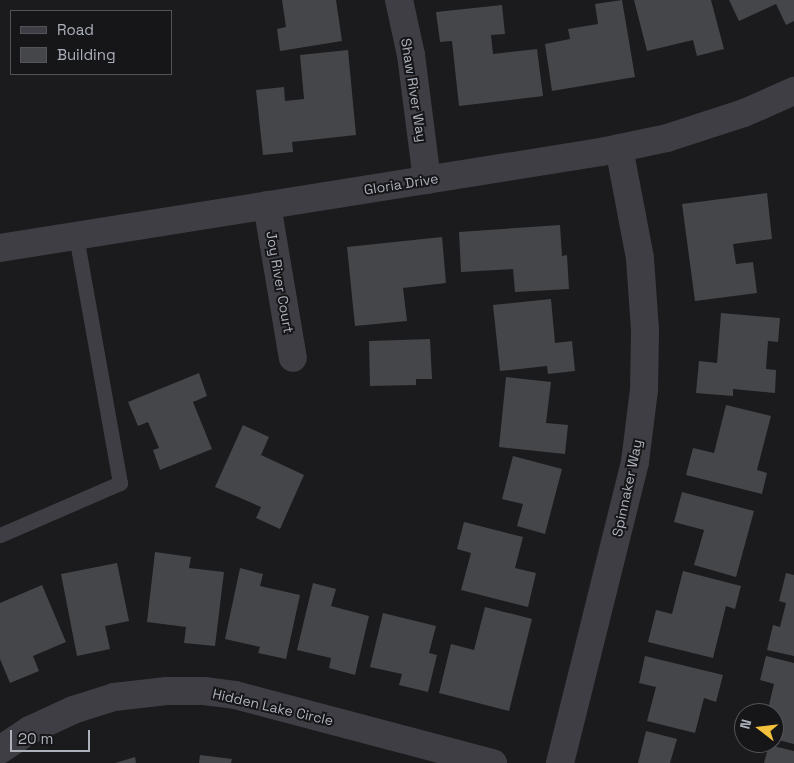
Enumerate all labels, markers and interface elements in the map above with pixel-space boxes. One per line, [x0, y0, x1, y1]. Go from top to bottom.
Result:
legend [10, 10, 172, 75]
text: Road [57, 20, 94, 39]
street label: Shaw River Way [397, 37, 431, 143]
text: Building [57, 45, 116, 64]
street label: Gloria Drive [363, 170, 439, 198]
street label: Joy River Court [263, 230, 297, 334]
street label: Spinnaker Way [608, 438, 646, 538]
street label: Hidden Lake Circle [211, 685, 335, 729]
north arrow [734, 703, 784, 753]
text: N [736, 717, 755, 731]
scale bar [12, 720, 92, 752]
text: 20 m [18, 729, 53, 748]

